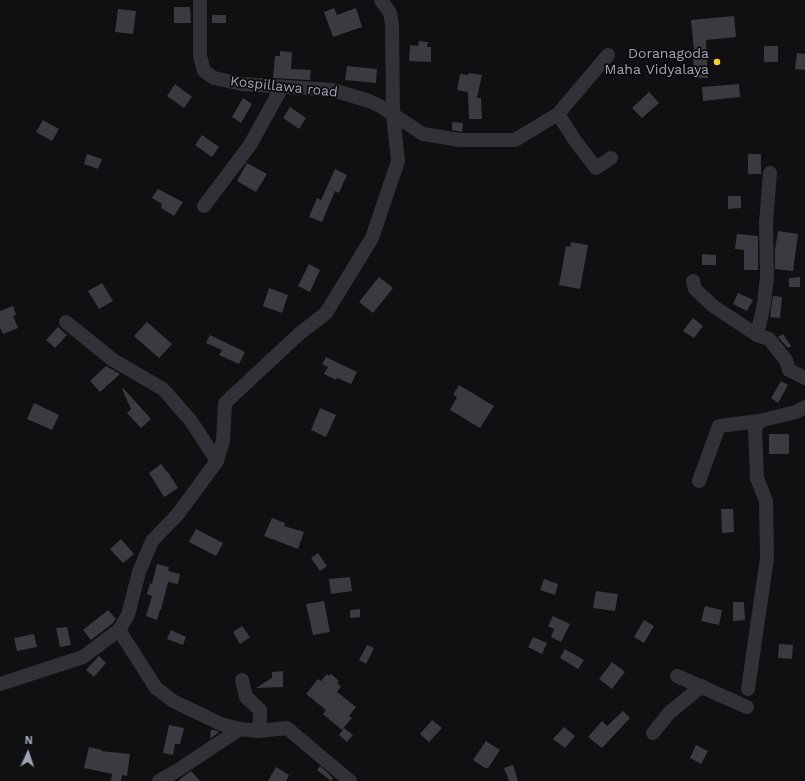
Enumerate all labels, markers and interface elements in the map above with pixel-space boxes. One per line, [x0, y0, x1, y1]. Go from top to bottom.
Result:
place label: Doranagoda Maha Vidyalaya [605, 46, 709, 78]
marker: Doranagoda Maha Vidyalaya [712, 57, 722, 67]
street label: Kospillawa road [229, 73, 339, 101]
north arrow [8, 733, 48, 773]
text: N [24, 734, 33, 747]

